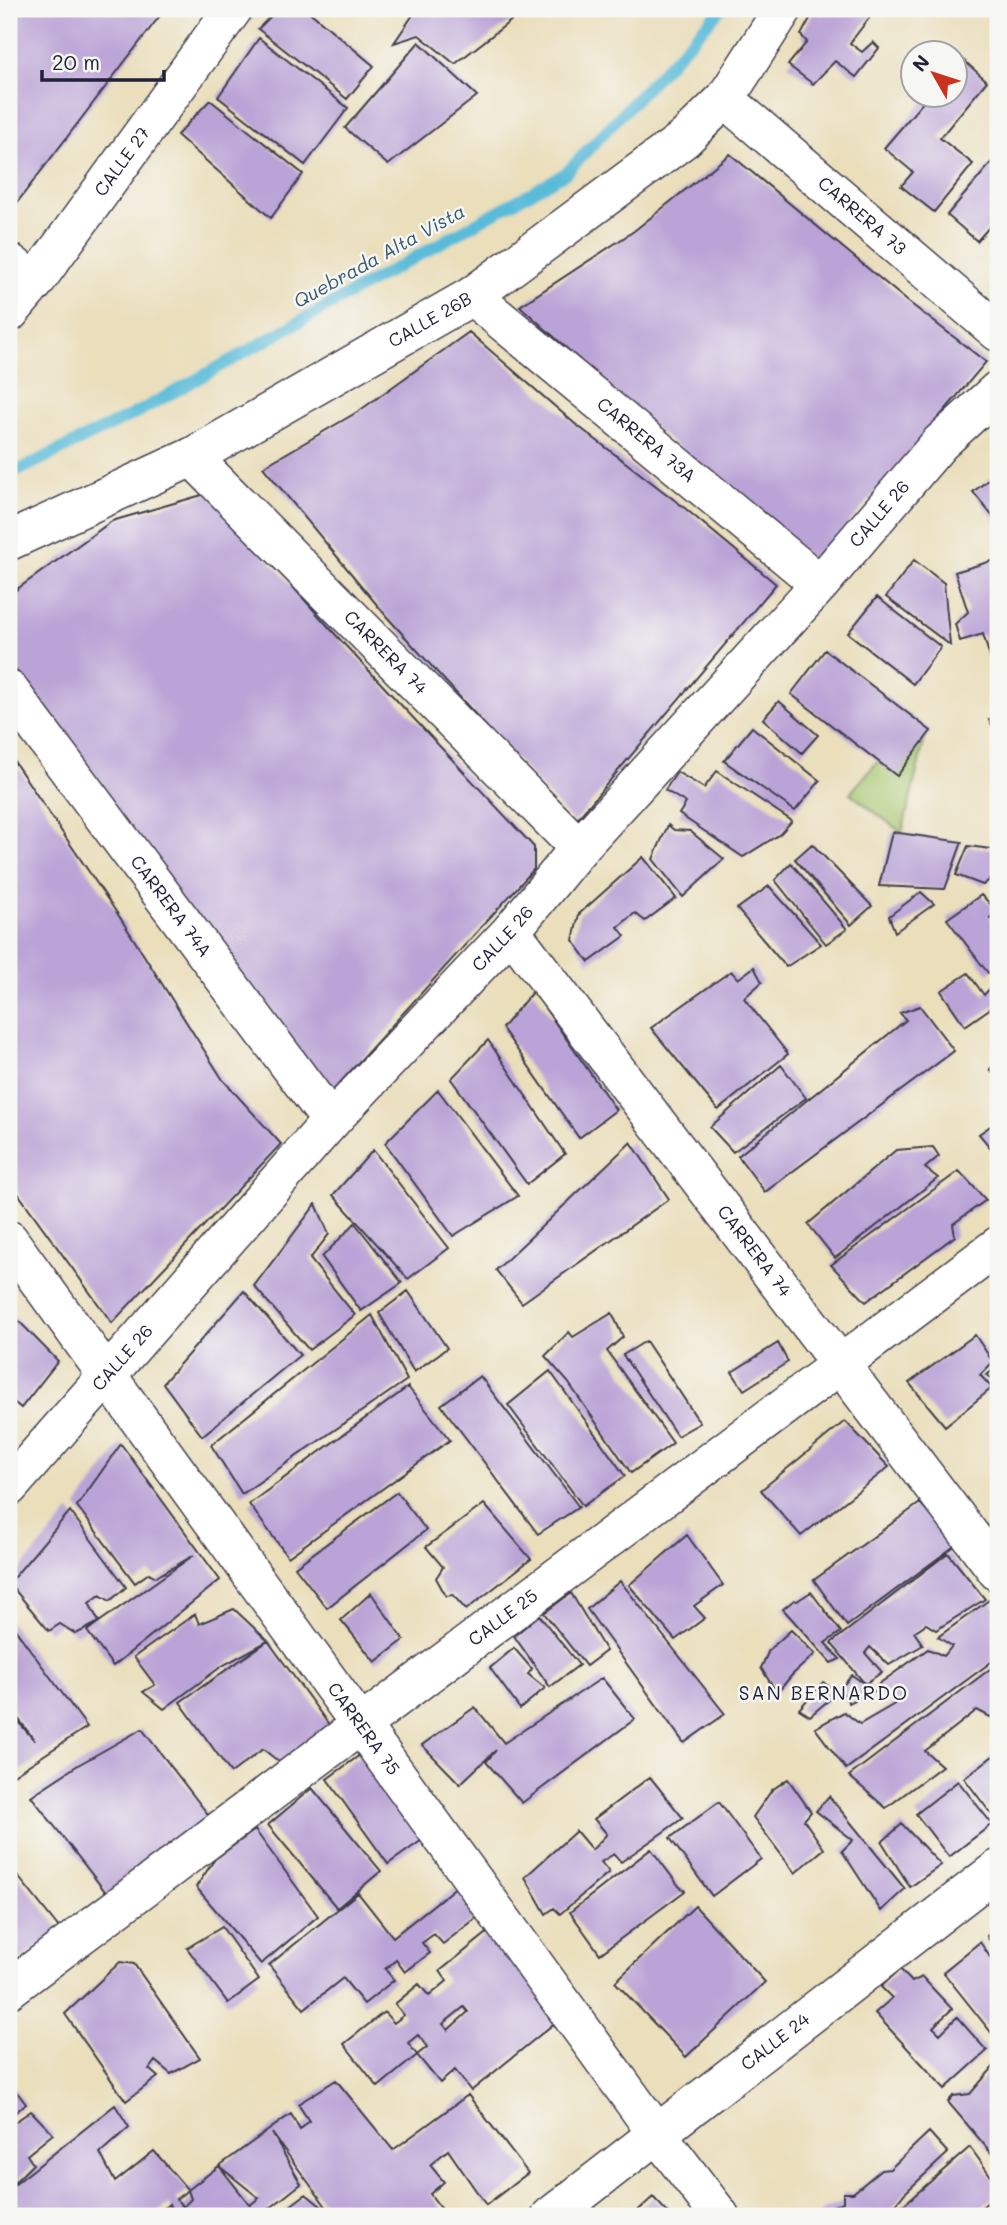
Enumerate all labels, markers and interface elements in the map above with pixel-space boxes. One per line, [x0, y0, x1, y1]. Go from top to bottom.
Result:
scale bar [42, 38, 164, 82]
north arrow [898, 38, 968, 108]
text: 20 m [52, 48, 100, 75]
text: N [906, 50, 935, 76]
street label: CALLE 27 [88, 122, 155, 201]
street label: CARRERA 73 [813, 171, 912, 260]
water label: Quebrada Alta Vista [288, 198, 469, 313]
street label: CALLE 26B [384, 286, 476, 353]
street label: CARRERA 73A [592, 391, 701, 487]
street label: CALLE 26 [843, 475, 914, 552]
street label: CARRERA 74 [339, 605, 433, 699]
street label: CARRERA 74A [125, 850, 217, 962]
street label: CALLE 26 [466, 900, 538, 976]
street label: CARRERA 74 [712, 1200, 798, 1302]
street label: CALLE 26 [86, 1319, 158, 1396]
street label: CALLE 25 [463, 1583, 542, 1651]
street label: CARRERA 75 [323, 1677, 406, 1780]
district label: SAN BERNARDO [739, 1680, 909, 1705]
street label: CALLE 24 [735, 2006, 814, 2075]

